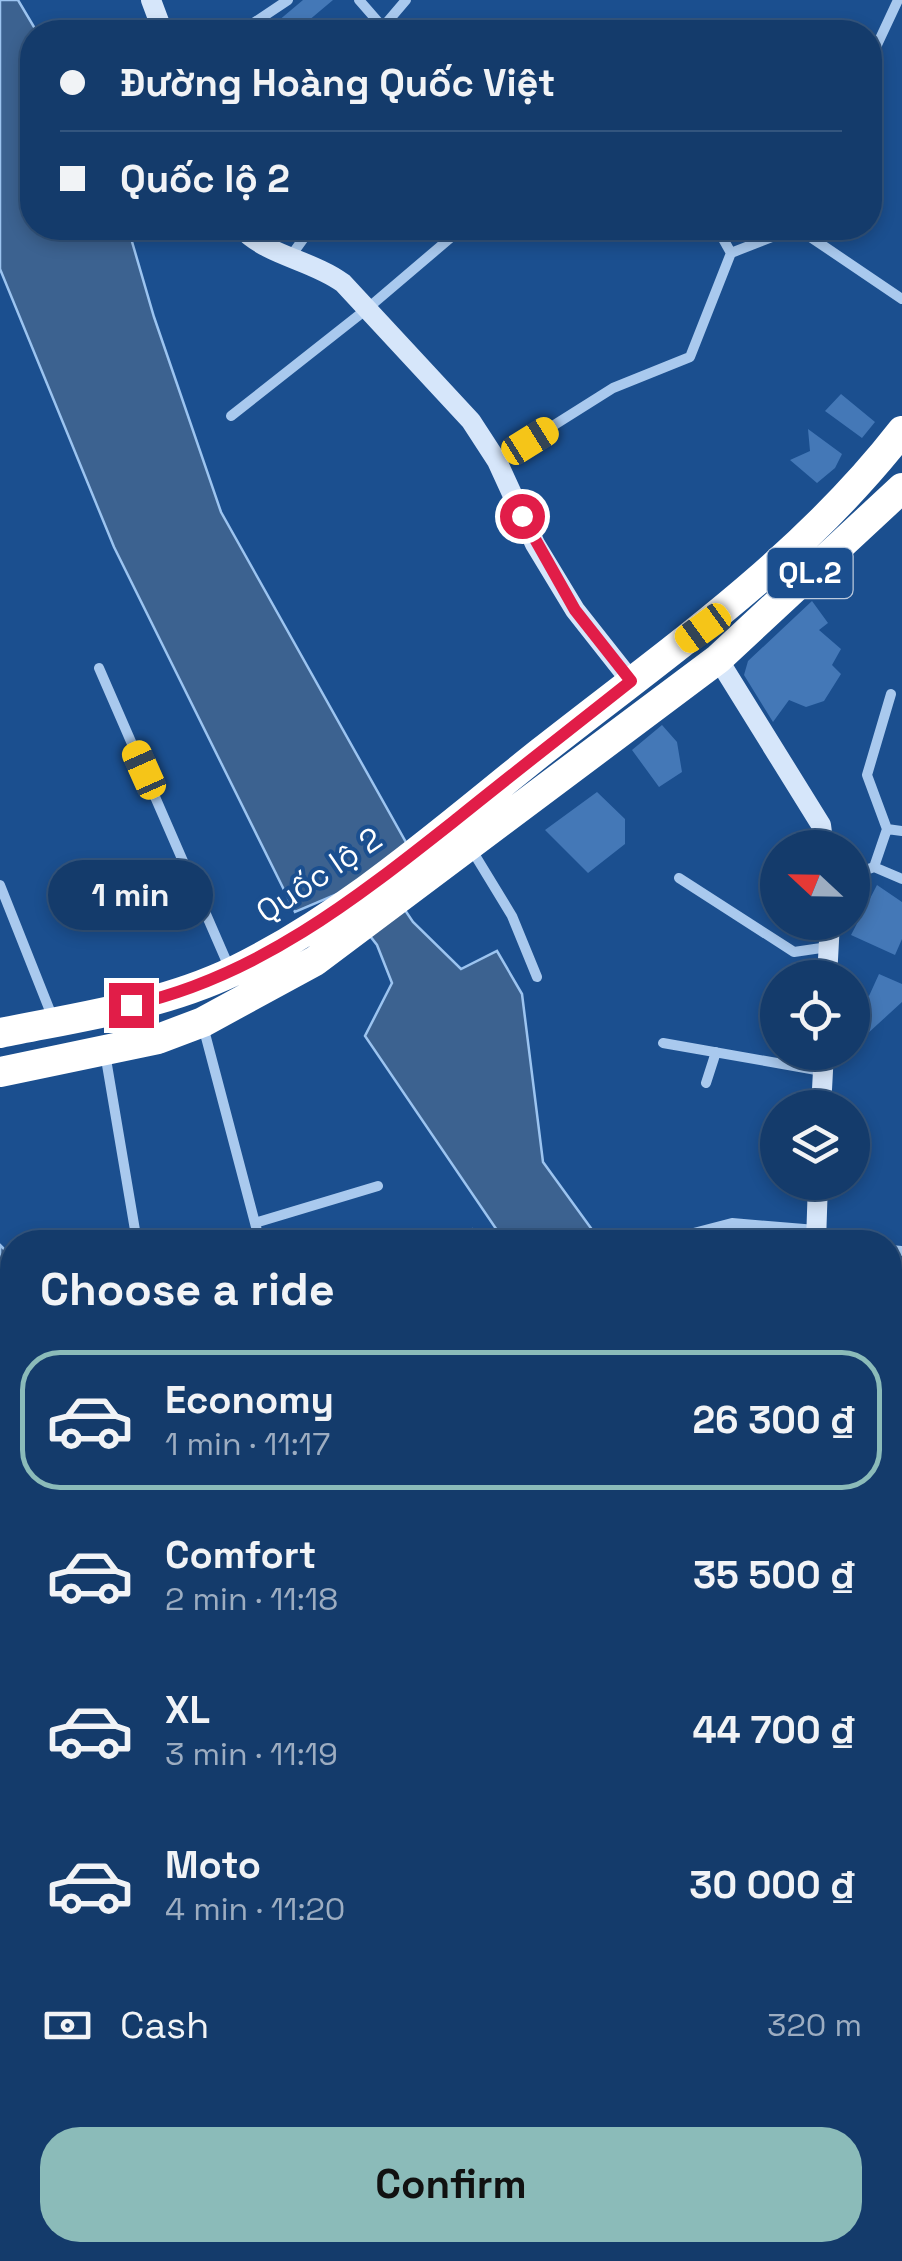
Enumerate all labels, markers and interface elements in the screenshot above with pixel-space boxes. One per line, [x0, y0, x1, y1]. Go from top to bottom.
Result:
text: Đường Hoàng Quốc Việt [120, 59, 555, 107]
text: Quốc lộ 2 [120, 155, 290, 203]
car [497, 412, 563, 470]
route start [500, 494, 545, 539]
road number: QL.2 [768, 548, 852, 598]
car [670, 598, 736, 658]
car [118, 736, 170, 804]
street label: Quốc lộ 2 [248, 818, 390, 932]
north arrow [760, 830, 870, 940]
map controls [760, 830, 870, 1200]
callout: 1 min [48, 860, 214, 930]
text: 1 min [91, 875, 170, 915]
button: locate [760, 960, 870, 1070]
route end [109, 983, 154, 1028]
button: layers [760, 1090, 870, 1200]
text: Choose a ride [40, 1261, 335, 1318]
icon: car [45, 1375, 135, 1465]
text: Economy [165, 1376, 334, 1424]
text: 26 300 ₫ [693, 1396, 857, 1444]
text: 1 min · 11:17 [165, 1424, 330, 1464]
icon: car [45, 1530, 135, 1620]
text: Comfort [165, 1531, 316, 1579]
text: 35 500 ₫ [693, 1551, 857, 1599]
text: 2 min · 11:18 [165, 1579, 338, 1619]
icon: car [45, 1685, 135, 1775]
text: XL [165, 1686, 210, 1734]
text: 44 700 ₫ [692, 1706, 857, 1754]
text: 3 min · 11:19 [165, 1734, 338, 1774]
icon: car [45, 1840, 135, 1930]
text: Moto [165, 1841, 261, 1889]
text: 30 000 ₫ [689, 1861, 857, 1909]
text: 4 min · 11:20 [165, 1889, 345, 1929]
icon: cash [40, 1998, 95, 2053]
text: Cash [120, 2001, 209, 2049]
text: 320 m [767, 2005, 862, 2045]
button: Confirm [40, 2127, 862, 2242]

